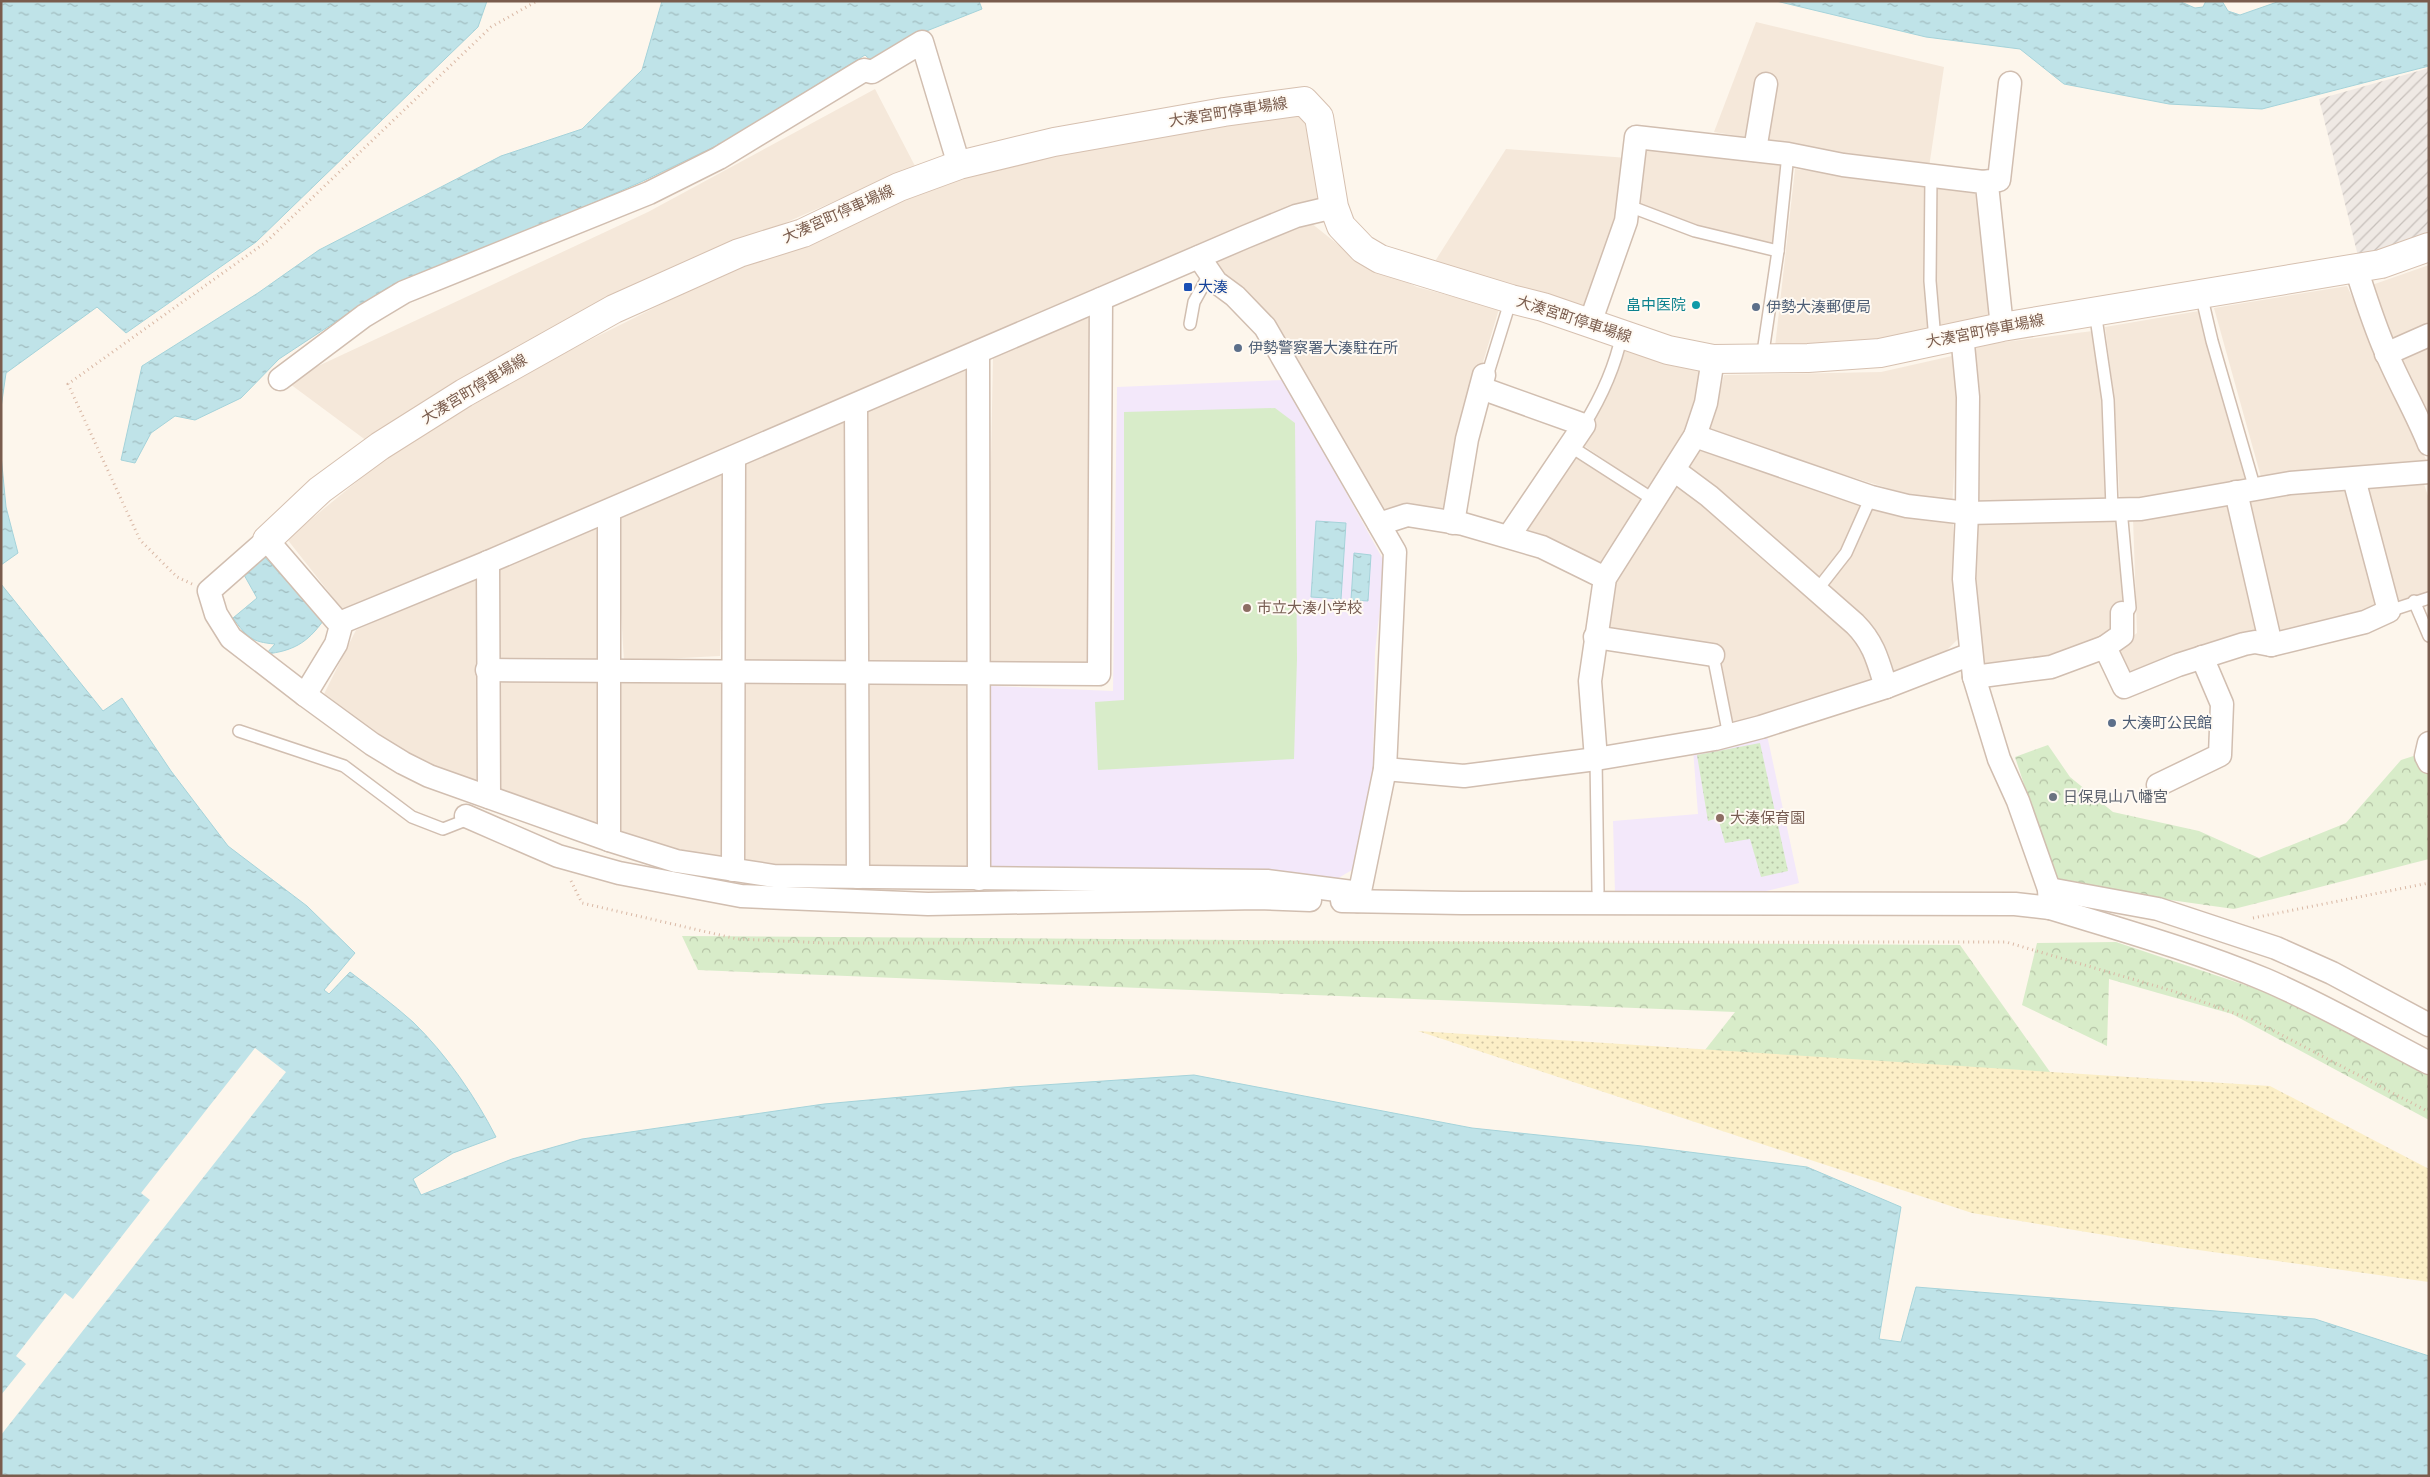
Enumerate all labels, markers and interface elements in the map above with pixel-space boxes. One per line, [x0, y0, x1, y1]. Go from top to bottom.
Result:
street label: 大湊宮町停車場線 [1167, 94, 1289, 129]
street label: 大湊宮町停車場線 [780, 181, 896, 246]
place label: 大湊 [1198, 278, 1228, 295]
marker: 大湊 [1182, 281, 1194, 293]
street label: 大湊宮町停車場線 [1514, 292, 1634, 345]
place label: 畠中医院 [1626, 296, 1686, 313]
place label: 伊勢大湊郵便局 [1766, 298, 1871, 315]
marker: 畠中医院 [1690, 299, 1702, 311]
marker: 伊勢大湊郵便局 [1750, 301, 1762, 313]
street label: 大湊宮町停車場線 [1924, 311, 2045, 350]
place label: 伊勢警察署大湊駐在所 [1248, 339, 1398, 356]
marker: 伊勢警察署大湊駐在所 [1232, 342, 1244, 354]
street label: 大湊宮町停車場線 [418, 350, 530, 427]
place label: 市立大湊小学校 [1257, 599, 1362, 616]
marker: 市立大湊小学校 [1241, 602, 1253, 614]
place label: 大湊町公民館 [2122, 714, 2212, 731]
marker: 大湊町公民館 [2106, 717, 2118, 729]
place label: 日保見山八幡宮 [2063, 788, 2168, 805]
marker: 日保見山八幡宮 [2047, 791, 2059, 803]
place label: 大湊保育園 [1730, 809, 1805, 826]
marker: 大湊保育園 [1714, 812, 1726, 824]

